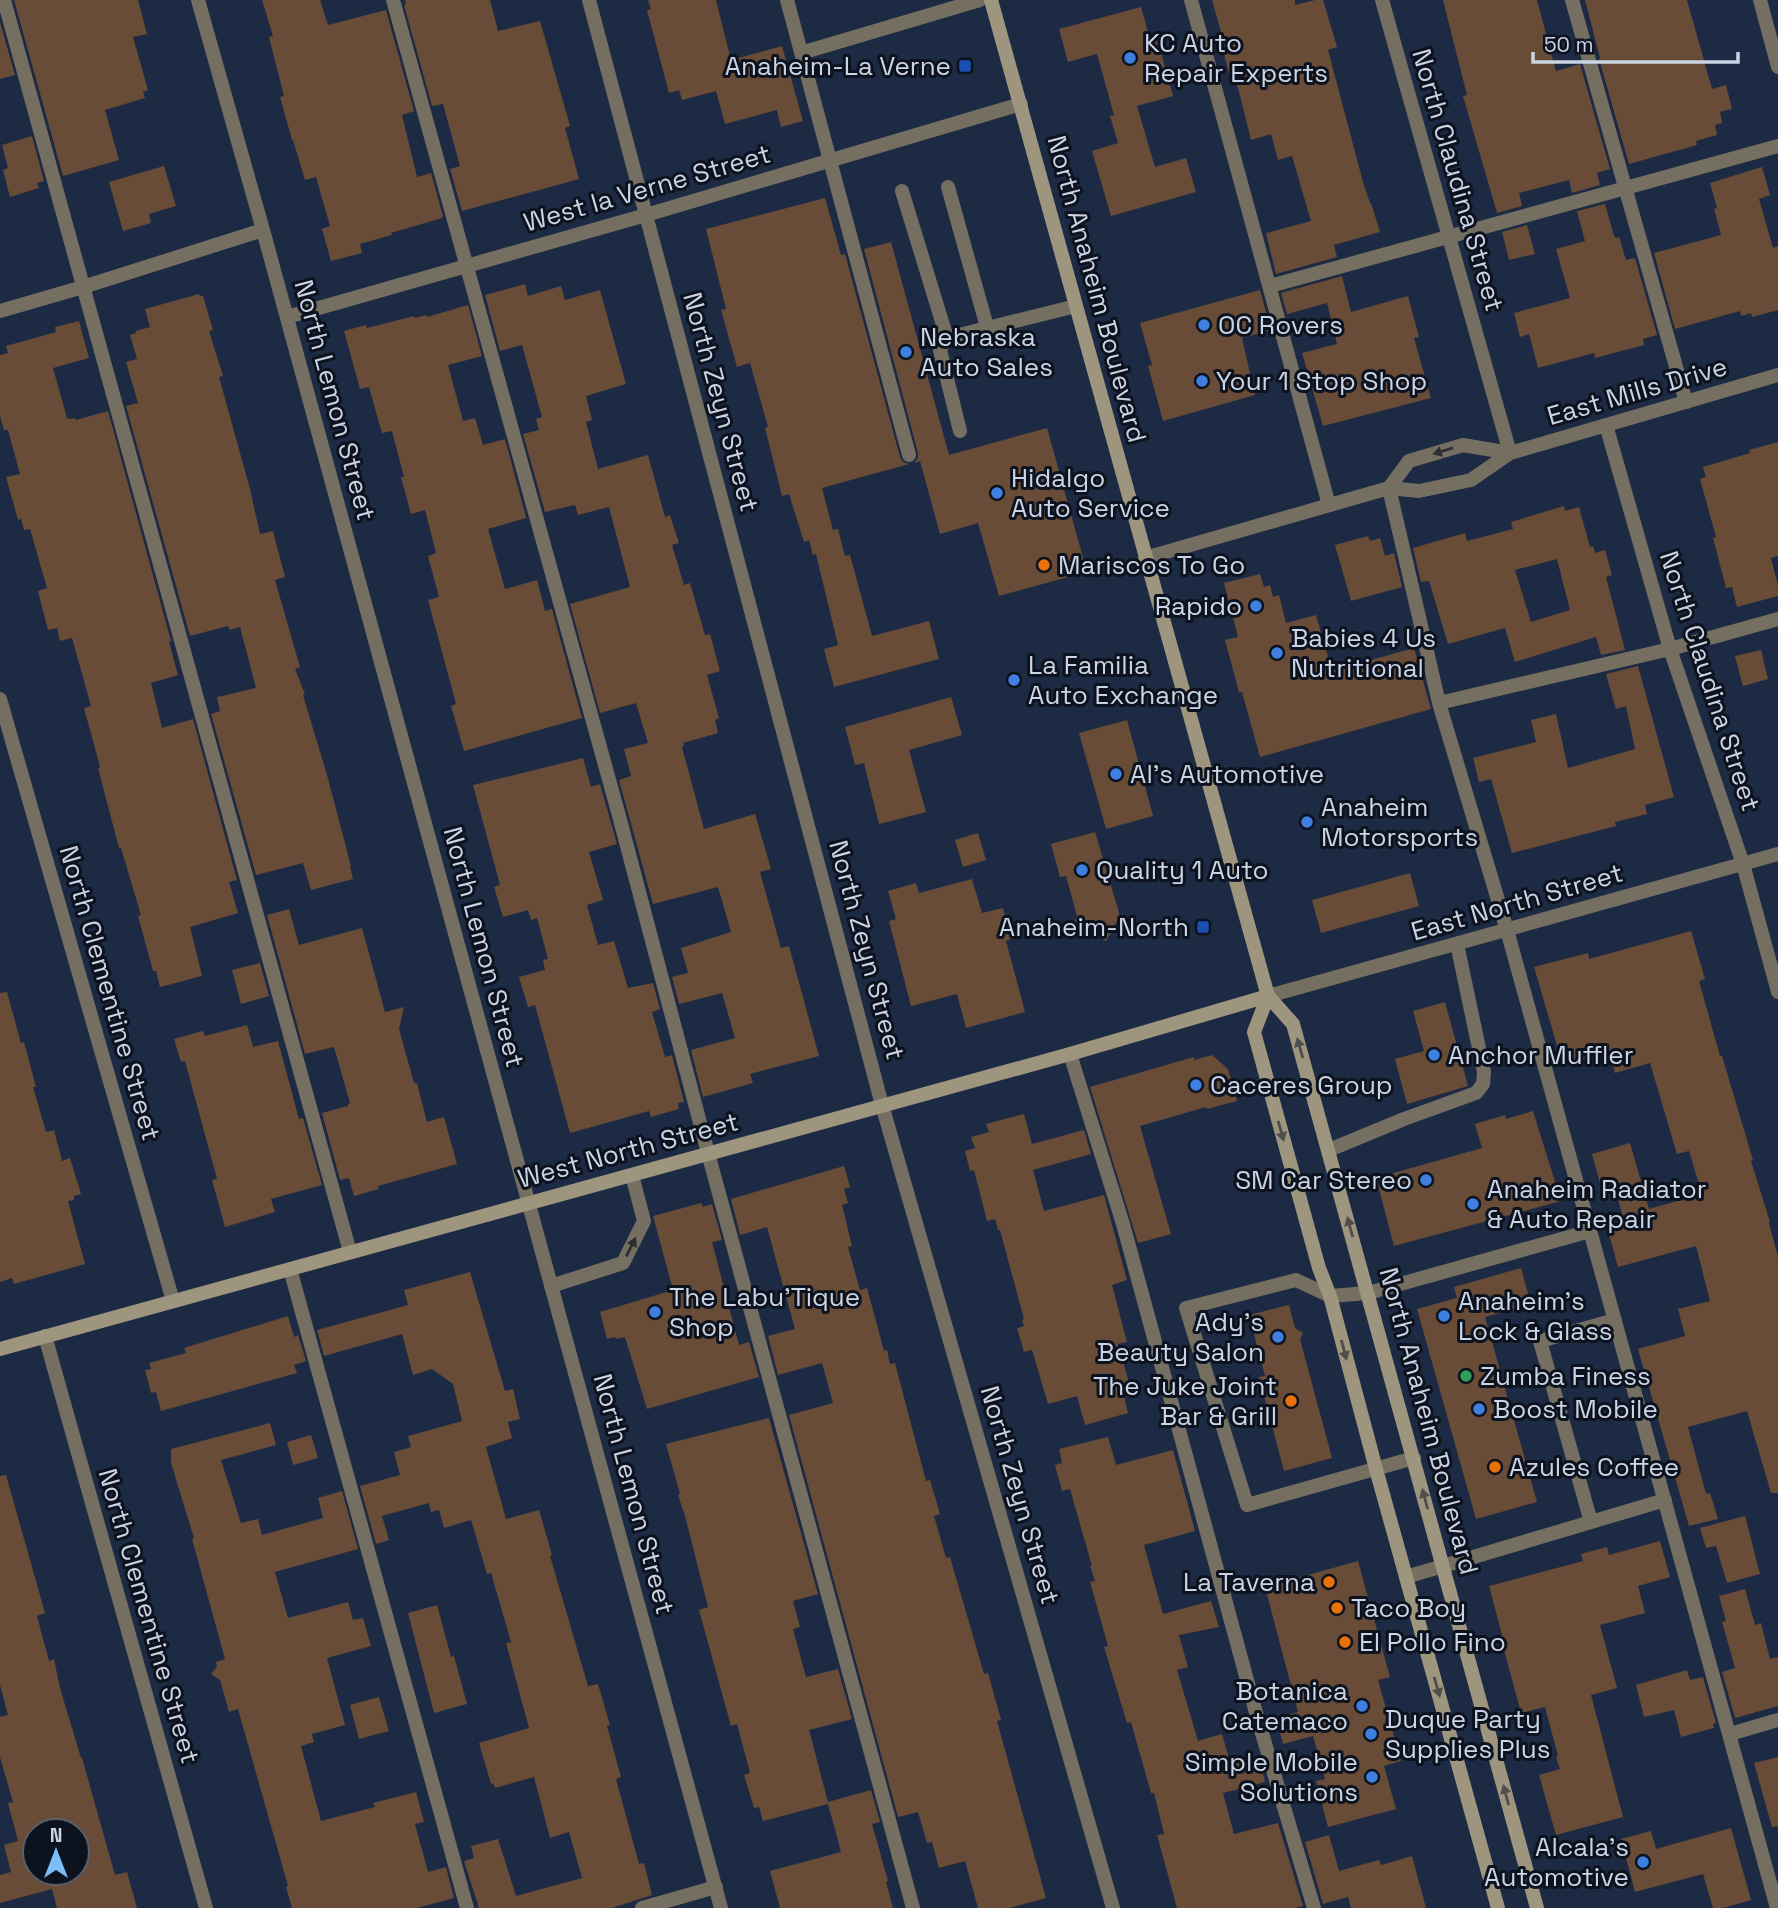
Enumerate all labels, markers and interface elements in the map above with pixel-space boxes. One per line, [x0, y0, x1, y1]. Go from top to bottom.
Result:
scale bar [1533, 21, 1738, 65]
place label: KC Auto Repair Experts [1144, 26, 1328, 90]
text: 50 m [1544, 31, 1594, 58]
street label: North Claudina Street [1404, 45, 1512, 315]
place label: Anaheim-La Verne [725, 49, 951, 83]
marker: KC Auto Repair Experts [1122, 50, 1138, 66]
marker: Anaheim-La Verne [957, 58, 973, 74]
street label: North Anaheim Boulevard [1040, 132, 1154, 446]
street label: West la Verne Street [520, 136, 774, 240]
street label: North Lemon Street [287, 276, 383, 524]
street label: North Zeyn Street [675, 289, 767, 515]
place label: OC Rovers [1218, 308, 1343, 342]
marker: OC Rovers [1196, 317, 1212, 333]
place label: Nebraska Auto Sales [920, 320, 1053, 384]
marker: Nebraska Auto Sales [898, 344, 914, 360]
street label: East Mills Drive [1543, 349, 1731, 433]
place label: Your 1 Stop Shop [1216, 364, 1427, 398]
marker: Your 1 Stop Shop [1194, 373, 1210, 389]
one-way arrow [1433, 447, 1454, 457]
place label: Hidalgo Auto Service [1011, 461, 1170, 525]
marker: Hidalgo Auto Service [989, 485, 1005, 501]
street label: North Claudina Street [1652, 547, 1768, 815]
place label: Mariscos To Go [1058, 548, 1245, 582]
marker: Mariscos To Go [1036, 557, 1052, 573]
place label: Rapido [1155, 589, 1242, 623]
marker: Rapido [1248, 598, 1264, 614]
place label: Babies 4 Us Nutritional [1291, 621, 1436, 685]
marker: Babies 4 Us Nutritional [1269, 645, 1285, 661]
place label: La Familia Auto Exchange [1028, 648, 1218, 712]
marker: La Familia Auto Exchange [1006, 672, 1022, 688]
place label: Al's Automotive [1130, 757, 1324, 791]
marker: Al's Automotive [1108, 766, 1124, 782]
place label: Anaheim Motorsports [1321, 790, 1478, 854]
marker: Anaheim Motorsports [1299, 814, 1315, 830]
street label: North Lemon Street [436, 823, 532, 1071]
street label: North Zeyn Street [821, 837, 913, 1063]
street label: North Clementine Street [52, 842, 168, 1144]
place label: Quality 1 Auto [1096, 853, 1269, 887]
street label: East North Street [1407, 856, 1627, 948]
marker: Quality 1 Auto [1074, 862, 1090, 878]
place label: Anaheim-North [999, 910, 1189, 944]
marker: Anaheim-North [1195, 919, 1211, 935]
one-way arrow [1294, 1037, 1305, 1059]
place label: Anchor Muffler [1448, 1038, 1634, 1072]
marker: Anchor Muffler [1426, 1047, 1442, 1063]
place label: Caceres Group [1210, 1068, 1393, 1102]
marker: Caceres Group [1188, 1077, 1204, 1093]
street label: West North Street [514, 1104, 742, 1196]
one-way arrow [1277, 1121, 1287, 1142]
place label: SM Car Stereo [1235, 1163, 1412, 1197]
marker: SM Car Stereo [1418, 1172, 1434, 1188]
place label: Anaheim Radiator & Auto Repair [1487, 1172, 1707, 1236]
marker: Anaheim Radiator & Auto Repair [1465, 1196, 1481, 1212]
one-way arrow [1345, 1216, 1355, 1237]
one-way arrow [625, 1237, 636, 1257]
street label: North Anaheim Boulevard [1372, 1264, 1486, 1578]
place label: The Labu’Tique Shop [669, 1280, 860, 1344]
place label: Anaheim's Lock & Glass [1458, 1284, 1613, 1348]
marker: The Labu’Tique Shop [647, 1304, 663, 1320]
place label: Ady's Beauty Salon [1097, 1305, 1264, 1369]
marker: Anaheim's Lock & Glass [1436, 1308, 1452, 1324]
marker: Ady's Beauty Salon [1270, 1329, 1286, 1345]
one-way arrow [1339, 1339, 1350, 1361]
place label: Zumba Finess [1480, 1359, 1651, 1393]
marker: Zumba Finess [1458, 1368, 1474, 1384]
place label: The Juke Joint Bar & Grill [1093, 1369, 1277, 1433]
street label: North Lemon Street [586, 1370, 682, 1618]
street label: North Zeyn Street [973, 1382, 1067, 1608]
place label: Boost Mobile [1493, 1392, 1658, 1426]
marker: The Juke Joint Bar & Grill [1283, 1393, 1299, 1409]
marker: Boost Mobile [1471, 1401, 1487, 1417]
place label: Azules Coffee [1509, 1450, 1679, 1484]
marker: Azules Coffee [1487, 1459, 1503, 1475]
street label: North Clementine Street [91, 1465, 207, 1767]
one-way arrow [1419, 1488, 1430, 1510]
place label: La Taverna [1183, 1565, 1315, 1599]
marker: La Taverna [1321, 1574, 1337, 1590]
place label: Taco Boy [1351, 1591, 1466, 1625]
marker: Taco Boy [1329, 1600, 1345, 1616]
place label: El Pollo Fino [1359, 1625, 1506, 1659]
marker: El Pollo Fino [1337, 1634, 1353, 1650]
place label: Botanica Catemaco [1222, 1674, 1348, 1738]
one-way arrow [1432, 1677, 1443, 1699]
marker: Botanica Catemaco [1354, 1698, 1370, 1714]
place label: Duque Party Supplies Plus [1385, 1702, 1550, 1766]
marker: Duque Party Supplies Plus [1363, 1726, 1379, 1742]
place label: Simple Mobile Solutions [1185, 1745, 1358, 1809]
marker: Simple Mobile Solutions [1364, 1769, 1380, 1785]
one-way arrow [1501, 1784, 1511, 1805]
north arrow [21, 1817, 91, 1887]
text: N [50, 1823, 62, 1848]
place label: Alcala's Automotive [1484, 1830, 1629, 1894]
marker: Alcala's Automotive [1635, 1854, 1651, 1870]

